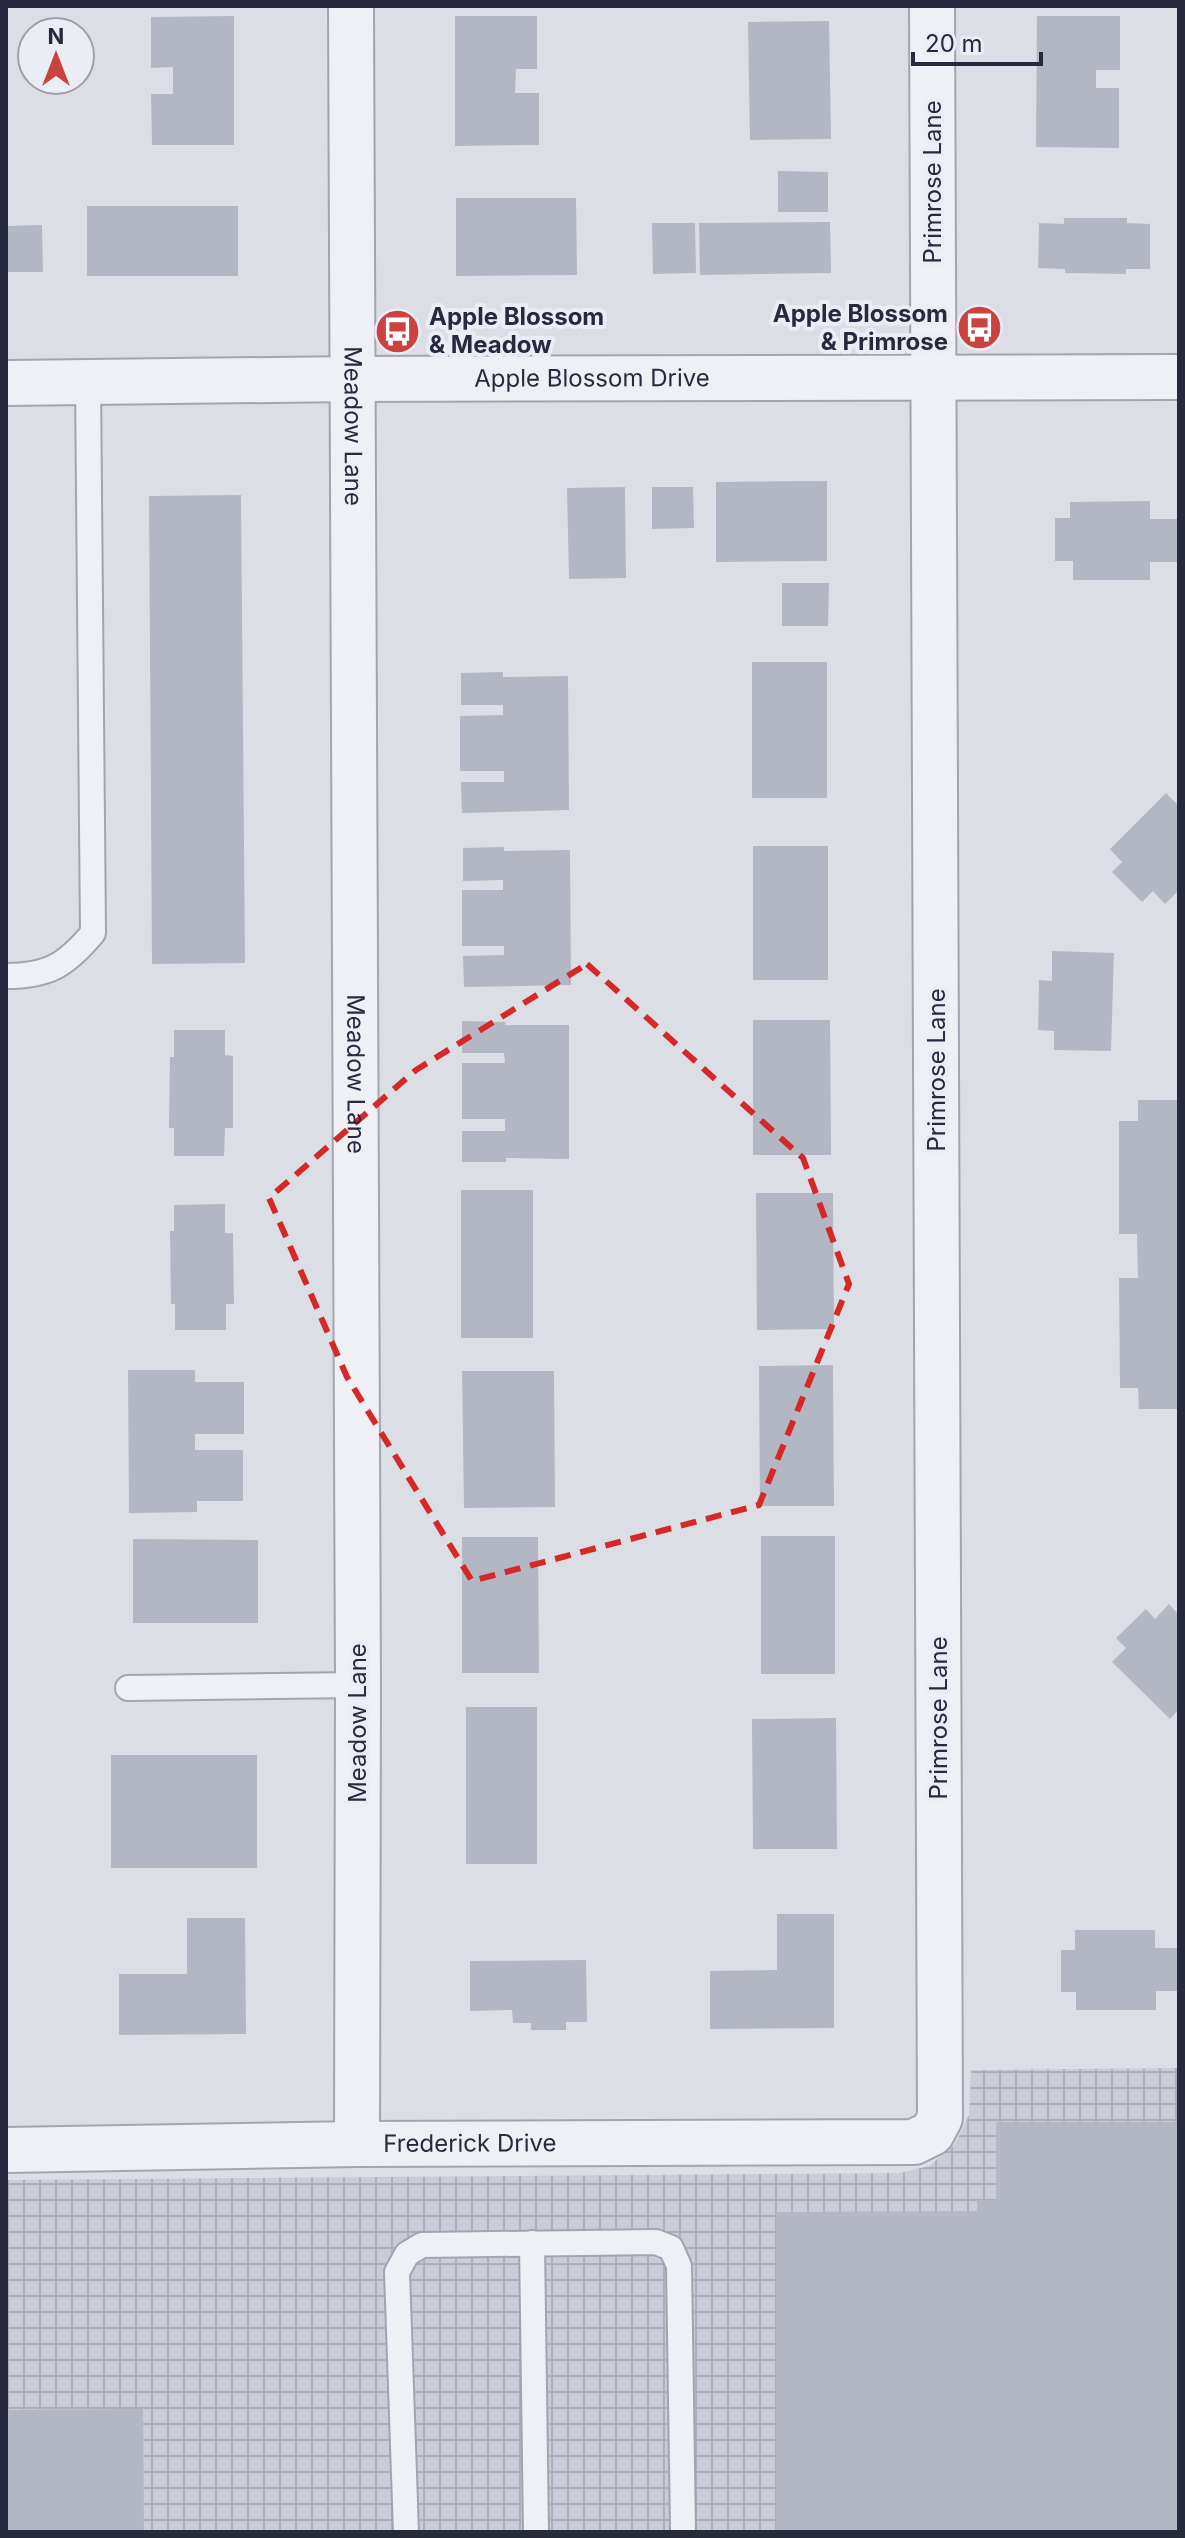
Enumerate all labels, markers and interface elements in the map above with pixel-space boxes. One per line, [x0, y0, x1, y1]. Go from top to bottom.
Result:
north arrow [16, 16, 96, 96]
scale bar [913, 16, 1041, 66]
text: N [48, 23, 64, 49]
text: 20 m [925, 29, 983, 58]
street label: Primrose Lane [918, 100, 947, 264]
place label: Apple Blossom & Primrose [773, 299, 948, 356]
place label: Apple Blossom & Meadow [429, 302, 604, 359]
bus stop icon: Apple Blossom & Primrose [955, 304, 1003, 352]
bus stop icon: Apple Blossom & Meadow [374, 307, 422, 355]
street label: Meadow Lane [338, 346, 368, 506]
street label: Apple Blossom Drive [474, 363, 710, 393]
street label: Primrose Lane [922, 988, 951, 1152]
street label: Meadow Lane [341, 994, 371, 1154]
street label: Primrose Lane [924, 1636, 953, 1800]
street label: Meadow Lane [343, 1643, 372, 1803]
street label: Frederick Drive [383, 2128, 557, 2158]

